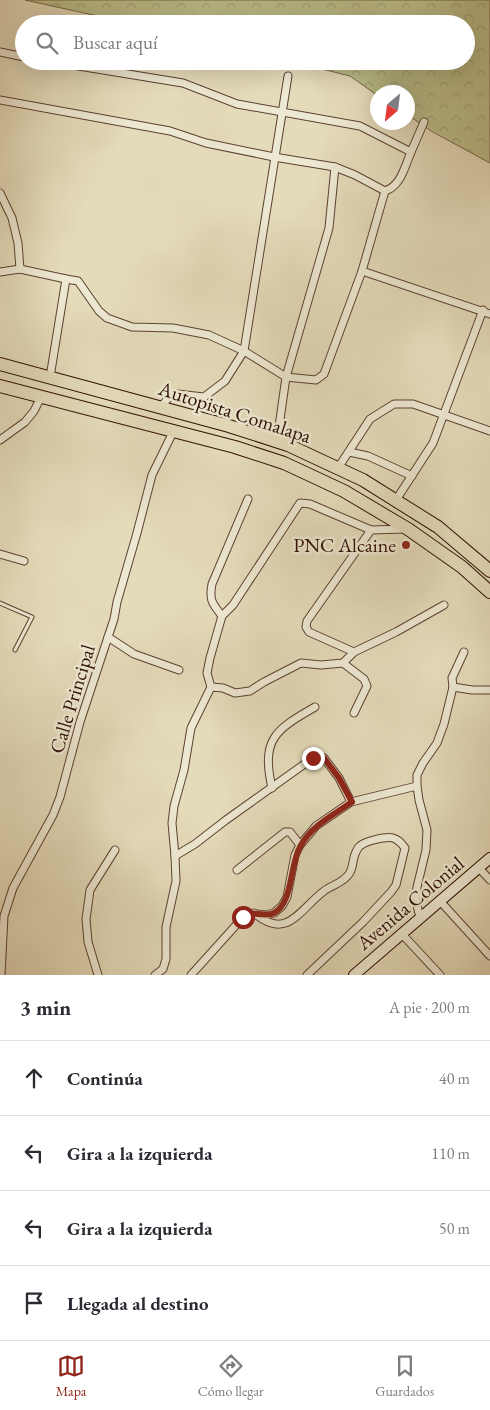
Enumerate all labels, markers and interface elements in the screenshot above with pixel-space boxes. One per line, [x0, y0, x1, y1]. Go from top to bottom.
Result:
search box [15, 15, 475, 70]
icon: search [33, 29, 61, 57]
text: Buscar aquí [73, 30, 158, 55]
north arrow [370, 85, 415, 130]
street label: Autopista Comalapa [154, 375, 315, 449]
place label: PNC Alcaine [293, 532, 396, 558]
marker: PNC Alcaine [400, 539, 412, 551]
street label: Calle Principal [43, 641, 101, 757]
route end [302, 747, 325, 770]
street label: Avenida Colonial [350, 850, 469, 956]
route start [232, 906, 255, 929]
text: 3 min [20, 994, 71, 1021]
text: A pie · 200 m [389, 997, 470, 1018]
icon: ahead [20, 1064, 48, 1092]
text: Continúa [67, 1066, 143, 1091]
text: 40 m [439, 1068, 470, 1089]
icon: left [20, 1139, 48, 1167]
text: Gira a la izquierda [67, 1141, 213, 1166]
text: 110 m [431, 1143, 470, 1164]
icon: left [20, 1214, 48, 1242]
text: Gira a la izquierda [67, 1216, 213, 1241]
text: 50 m [439, 1218, 470, 1239]
icon: arrive [20, 1289, 48, 1317]
text: Llegada al destino [67, 1291, 209, 1316]
tab: Mapa [56, 1352, 86, 1400]
tab: Cómo llegar [198, 1352, 264, 1400]
tab: Guardados [375, 1352, 434, 1400]

